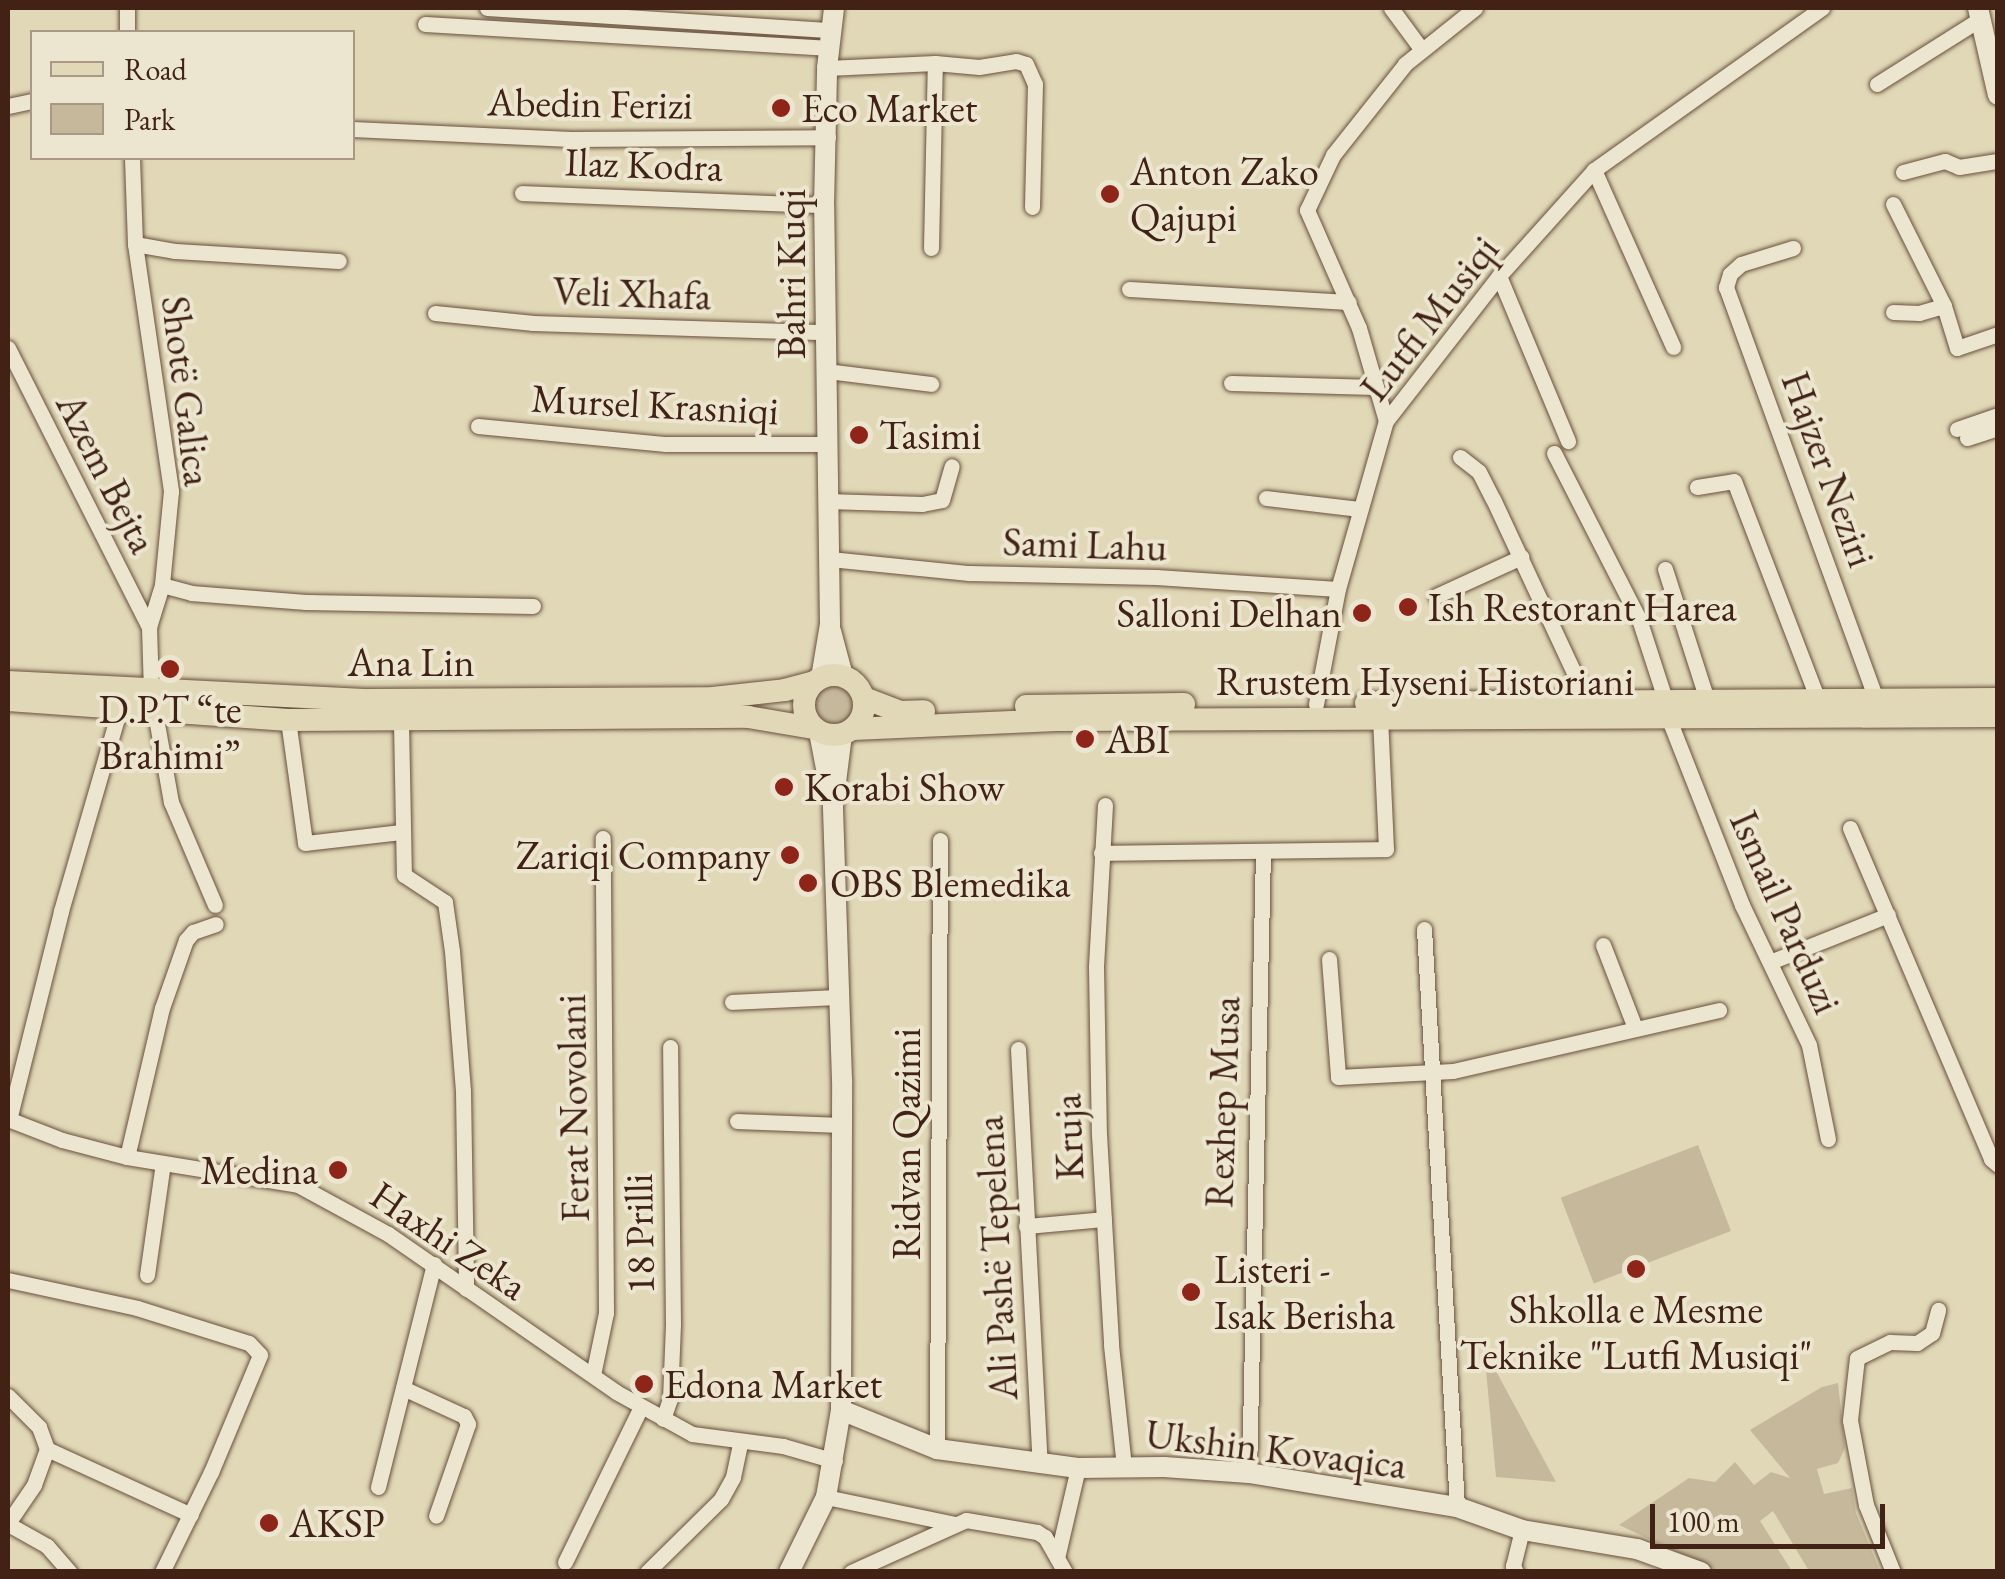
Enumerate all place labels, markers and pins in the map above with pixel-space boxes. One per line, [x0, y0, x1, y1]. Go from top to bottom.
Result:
place label: Eco Market [801, 84, 977, 132]
marker: Eco Market [770, 97, 792, 119]
place label: Anton Zako Qajupi [1130, 147, 1319, 241]
marker: Anton Zako Qajupi [1099, 183, 1121, 205]
place label: Tasimi [879, 411, 981, 459]
marker: Tasimi [848, 424, 870, 446]
place label: Ish Restorant Harea [1428, 583, 1737, 631]
place label: Salloni Delhan [1116, 589, 1342, 637]
marker: Ish Restorant Harea [1397, 596, 1419, 618]
marker: Salloni Delhan [1351, 602, 1373, 624]
marker: D.P.T “te Brahimi” [159, 658, 181, 680]
place label: D.P.T “te Brahimi” [98, 685, 242, 779]
place label: ABI [1105, 715, 1170, 763]
marker: ABI [1074, 728, 1096, 750]
place label: Korabi Show [804, 763, 1005, 811]
marker: Korabi Show [773, 776, 795, 798]
place label: Zariqi Company [516, 831, 770, 879]
marker: Zariqi Company [779, 844, 801, 866]
place label: OBS Blemedika [830, 859, 1070, 907]
marker: OBS Blemedika [795, 870, 821, 896]
place label: Medina [200, 1146, 318, 1194]
marker: Medina [327, 1159, 349, 1181]
place label: Listeri - Isak Berisha [1214, 1245, 1395, 1339]
marker: Shkolla e Mesme Teknike "Lutfi Musiqi" [1625, 1258, 1647, 1280]
marker: Listeri - Isak Berisha [1178, 1279, 1204, 1305]
place label: Shkolla e Mesme Teknike "Lutfi Musiqi" [1460, 1285, 1812, 1379]
place label: Edona Market [664, 1360, 882, 1408]
marker: Edona Market [633, 1373, 655, 1395]
place label: AKSP [289, 1499, 385, 1547]
marker: AKSP [258, 1512, 280, 1534]

